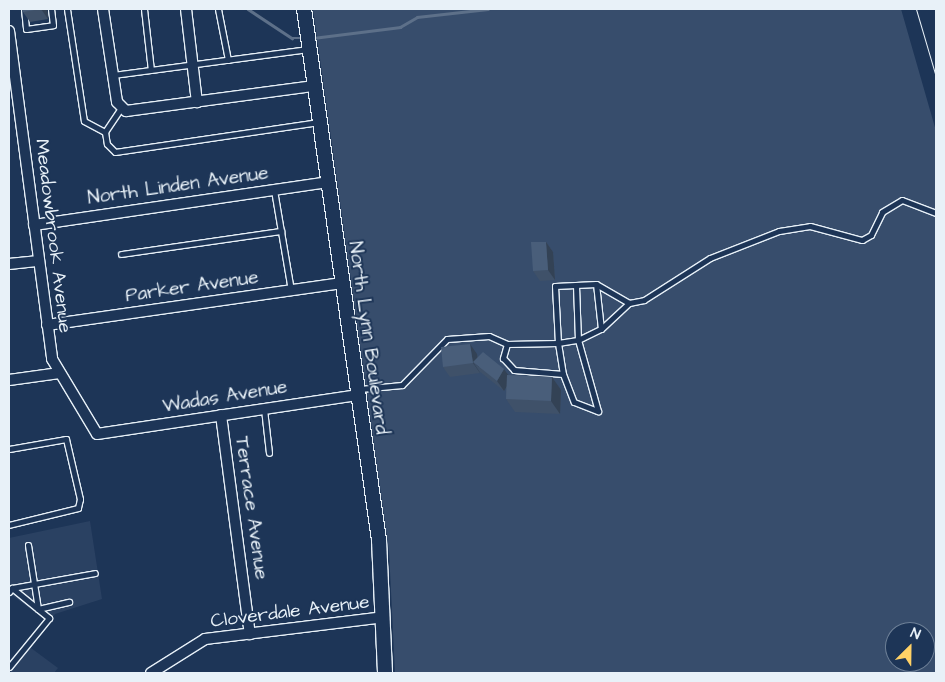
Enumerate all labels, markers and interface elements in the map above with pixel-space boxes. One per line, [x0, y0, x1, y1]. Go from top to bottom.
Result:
street label: Meadowbrook Avenue [30, 138, 76, 334]
street label: North Linden Avenue [86, 162, 270, 210]
street label: North Lynn Boulevard [343, 240, 393, 436]
street label: Parker Avenue [124, 266, 260, 308]
street label: Wadas Avenue [161, 376, 289, 418]
street label: Terrace Avenue [230, 435, 272, 581]
street label: Cloverdale Avenue [209, 591, 371, 633]
north arrow [885, 622, 935, 672]
text: N [908, 623, 923, 645]

